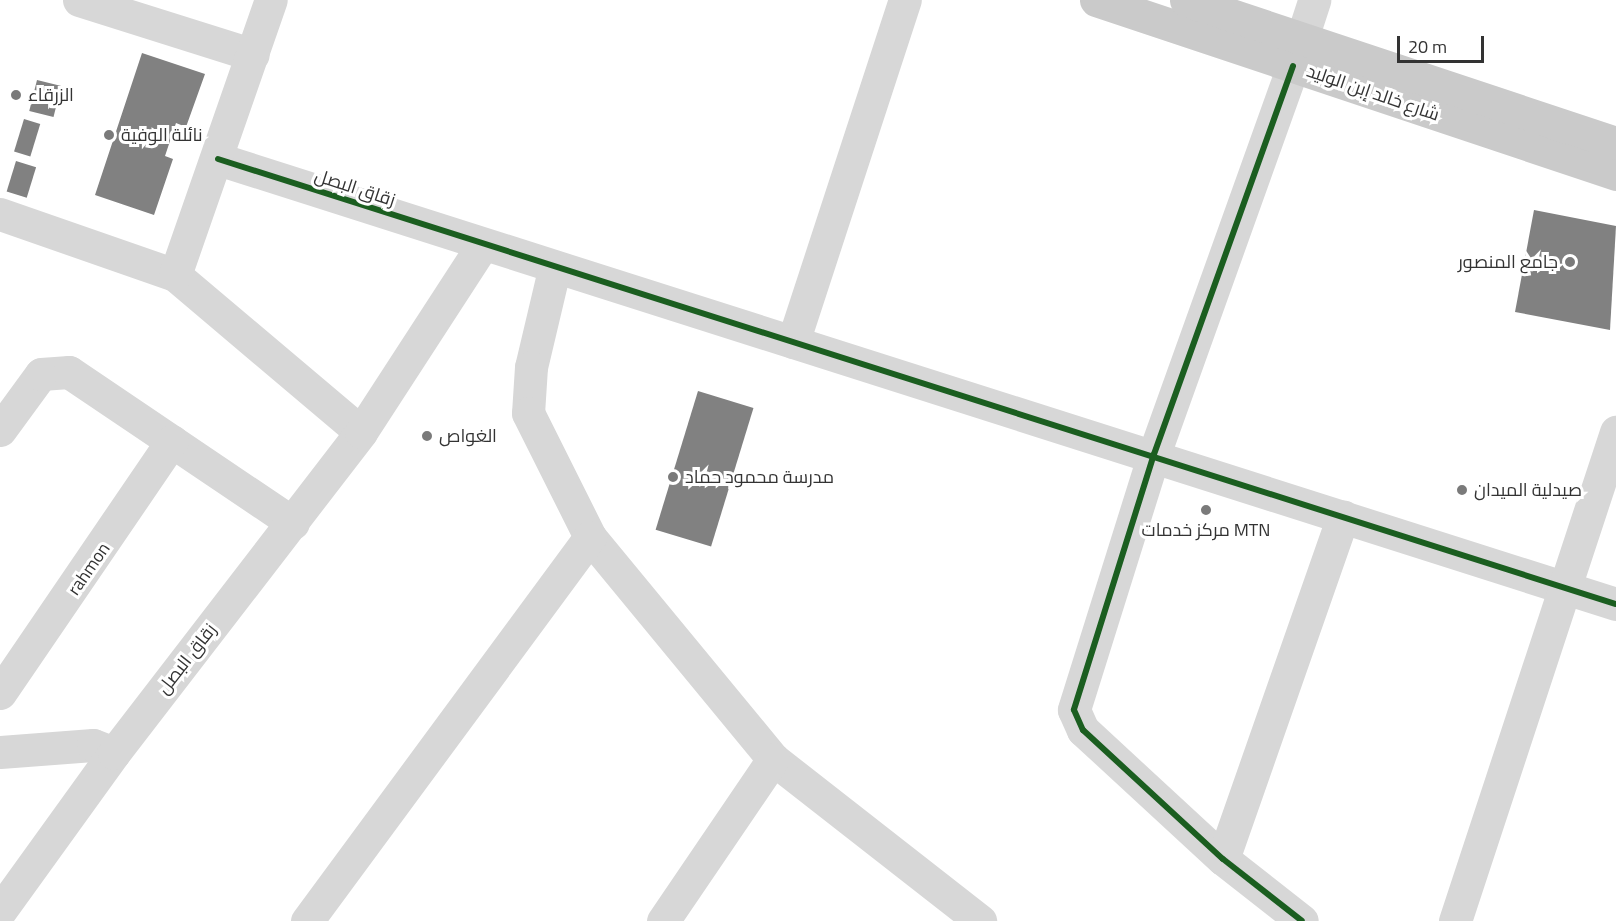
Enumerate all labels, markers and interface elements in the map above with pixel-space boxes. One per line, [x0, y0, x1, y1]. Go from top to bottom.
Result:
scale bar [1400, 24, 1487, 62]
text: 20 m [1408, 33, 1447, 60]
street label: شارع خالد إبن الوليد [1304, 60, 1442, 126]
place label: الزرقاء [28, 84, 74, 106]
marker: الزرقاء [9, 88, 23, 102]
place label: نائلة الوفية [121, 124, 203, 146]
marker: نائلة الوفية [102, 128, 116, 142]
street label: زقاق البصل [312, 165, 398, 211]
place label: جامع المنصور [1458, 251, 1558, 273]
marker: جامع المنصور [1563, 255, 1577, 269]
place label: الغواص [439, 425, 497, 447]
marker: الغواص [420, 429, 434, 443]
place label: مدرسة محمود حماد [685, 466, 834, 488]
marker: مدرسة محمود حماد [666, 470, 680, 484]
place label: صيدلية الميدان [1474, 479, 1582, 501]
marker: صيدلية الميدان [1455, 483, 1469, 497]
marker: مركز خدمات MTN [1199, 503, 1213, 517]
place label: مركز خدمات MTN [1142, 519, 1270, 541]
street label: rahmon [63, 539, 115, 599]
street label: زقاق البصل [153, 619, 221, 699]

